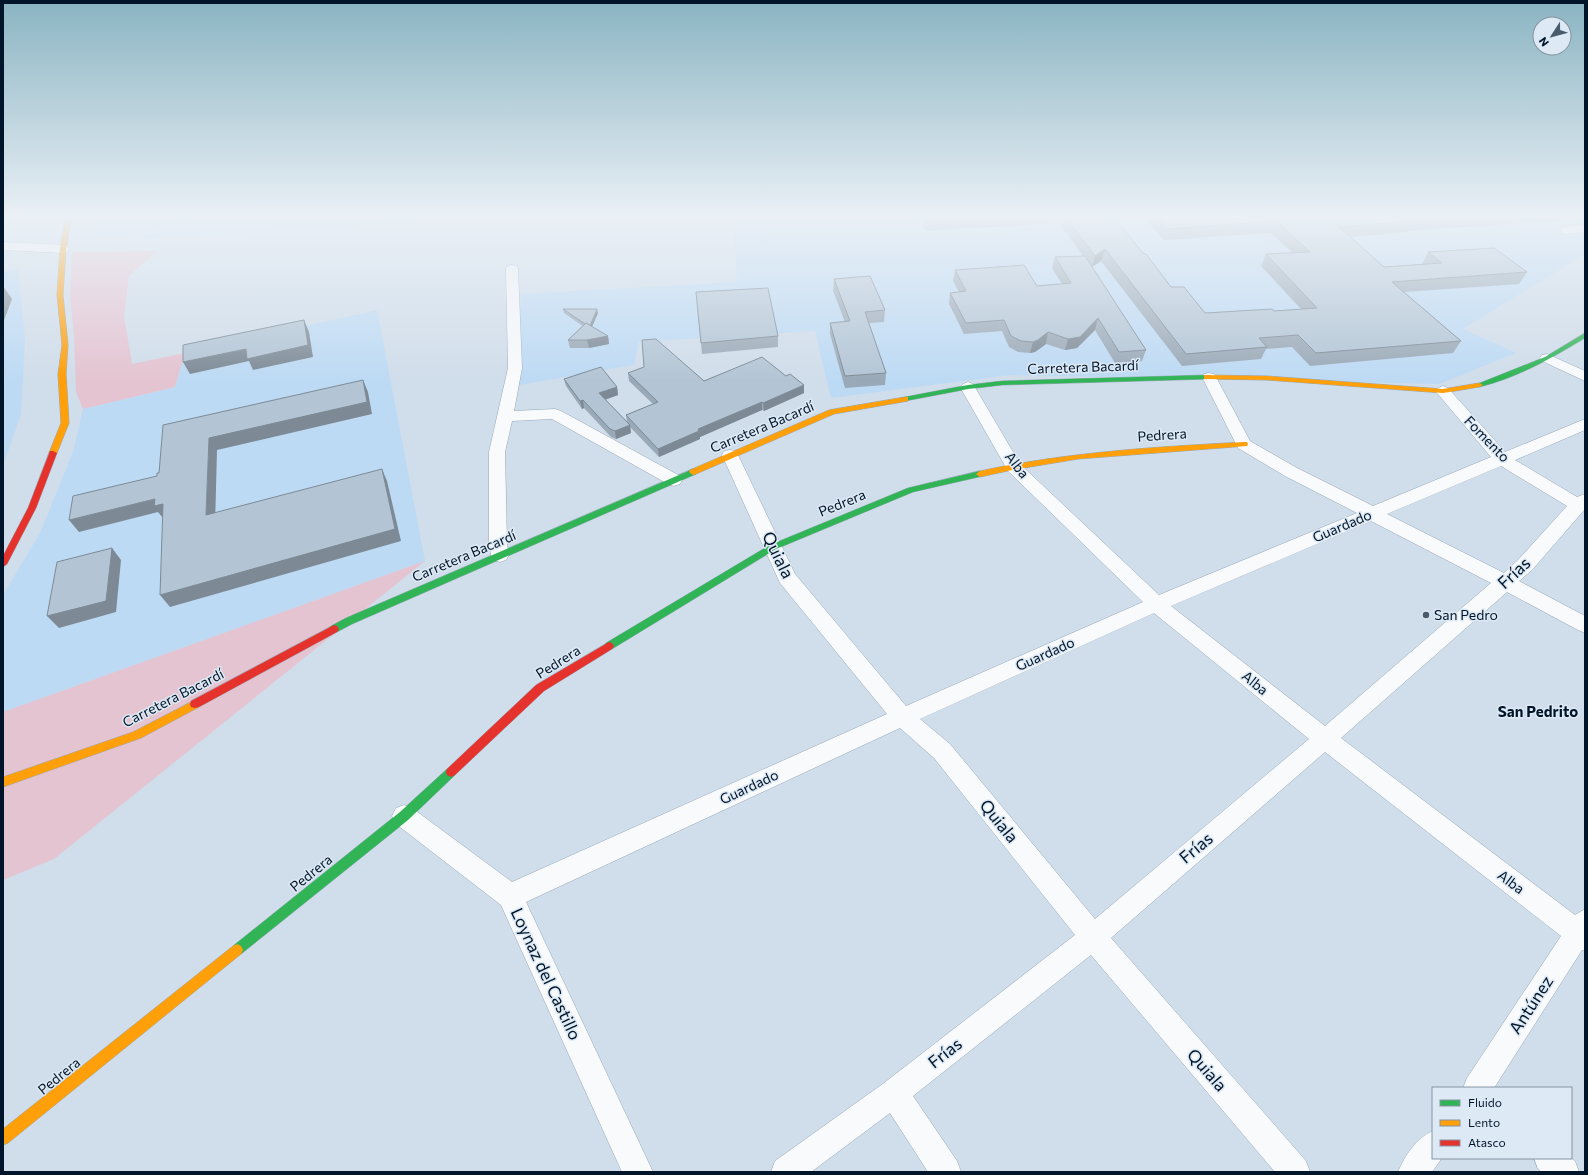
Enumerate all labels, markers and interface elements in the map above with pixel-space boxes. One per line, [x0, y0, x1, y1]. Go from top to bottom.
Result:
north arrow [1532, 16, 1572, 56]
text: N [1536, 35, 1551, 49]
street label: Carretera Bacardí [1027, 356, 1139, 377]
street label: Carretera Bacardí [707, 397, 817, 456]
street label: Fomento [1461, 412, 1514, 465]
street label: Pedrera [1137, 424, 1187, 445]
street label: Alba [1002, 448, 1033, 481]
street label: Pedrera [816, 485, 868, 520]
street label: Guardado [1310, 505, 1374, 546]
street label: Carretera Bacardí [409, 526, 519, 585]
street label: Quiala [758, 528, 799, 582]
street label: Frías [1493, 552, 1534, 593]
place label: San Pedro [1434, 606, 1498, 623]
marker: San Pedro [1421, 610, 1431, 620]
street label: Guardado [1013, 633, 1077, 674]
street label: Pedrera [532, 641, 583, 682]
street label: Carretera Bacardí [119, 665, 227, 730]
street label: Alba [1239, 667, 1272, 698]
district label: San Pedrito [1498, 702, 1578, 720]
street label: Guardado [717, 766, 781, 807]
street label: Quiala [976, 795, 1023, 847]
street label: Frías [1175, 828, 1217, 868]
street label: Pedrera [286, 850, 335, 895]
street label: Alba [1495, 866, 1528, 897]
street label: Loynaz del Castillo [507, 904, 586, 1043]
street label: Antúnez [1504, 972, 1557, 1038]
street label: Frías [924, 1033, 966, 1072]
street label: Quiala [1183, 1044, 1232, 1095]
street label: Pedrera [34, 1053, 83, 1098]
legend [1432, 1087, 1572, 1159]
text: Fluido [1468, 1095, 1502, 1109]
text: Lento [1468, 1115, 1500, 1129]
text: Atasco [1468, 1135, 1506, 1149]

